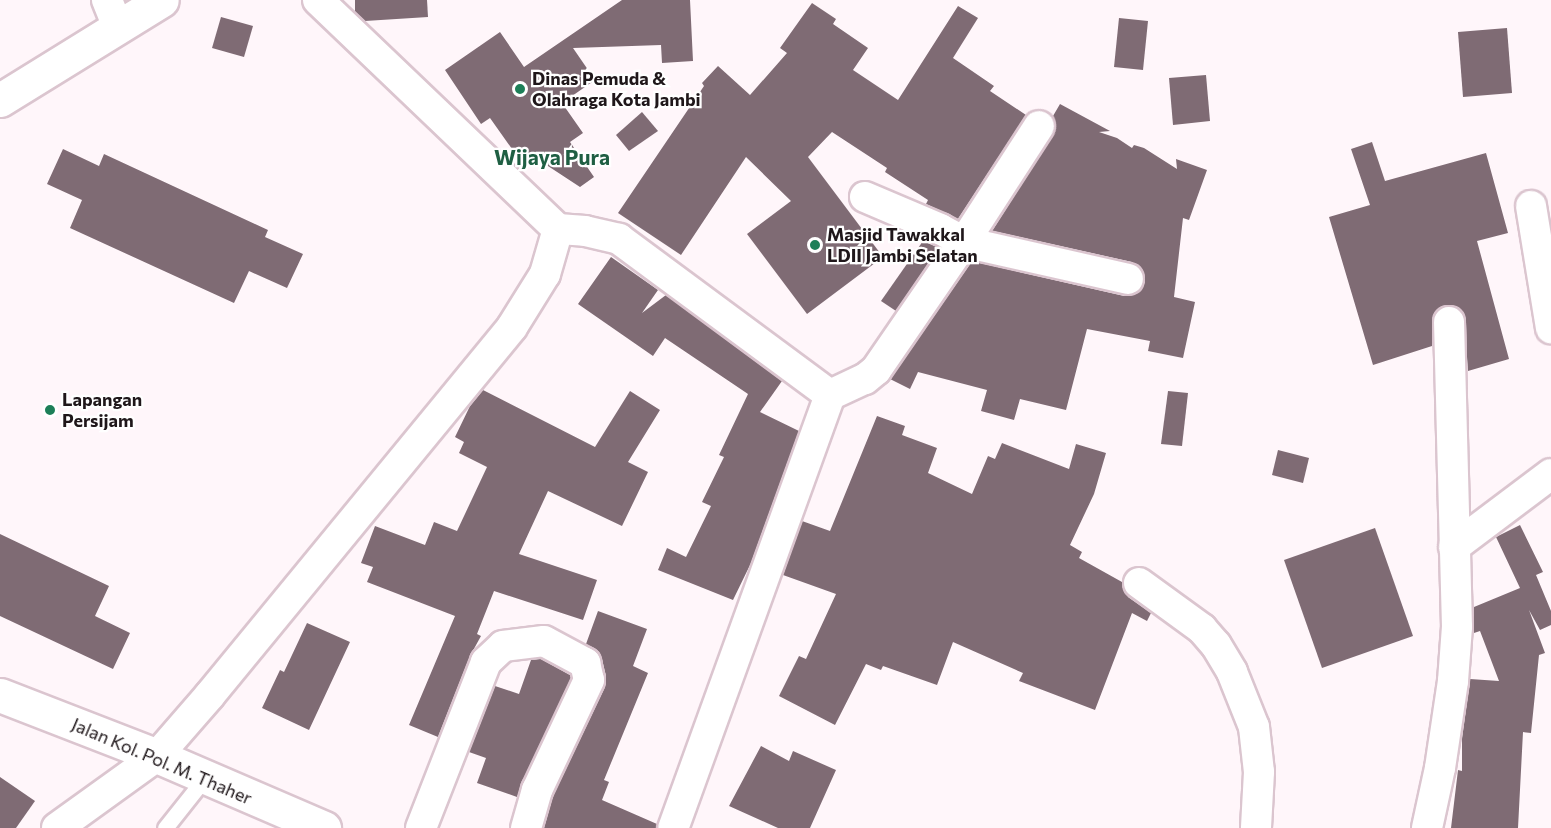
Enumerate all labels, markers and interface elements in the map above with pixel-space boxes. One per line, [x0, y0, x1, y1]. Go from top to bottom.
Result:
place label: Dinas Pemuda & Olahraga Kota Jambi [532, 68, 701, 110]
marker: Dinas Pemuda & Olahraga Kota Jambi [513, 82, 527, 96]
district label: Wijaya Pura [494, 144, 610, 170]
place label: Masjid Tawakkal LDII Jambi Selatan [827, 224, 978, 266]
marker: Masjid Tawakkal LDII Jambi Selatan [808, 238, 822, 252]
place label: Lapangan Persijam [62, 389, 142, 432]
marker: Lapangan Persijam [43, 403, 57, 417]
street label: Jalan Kol. Pol. M. Thaher [68, 713, 256, 809]

